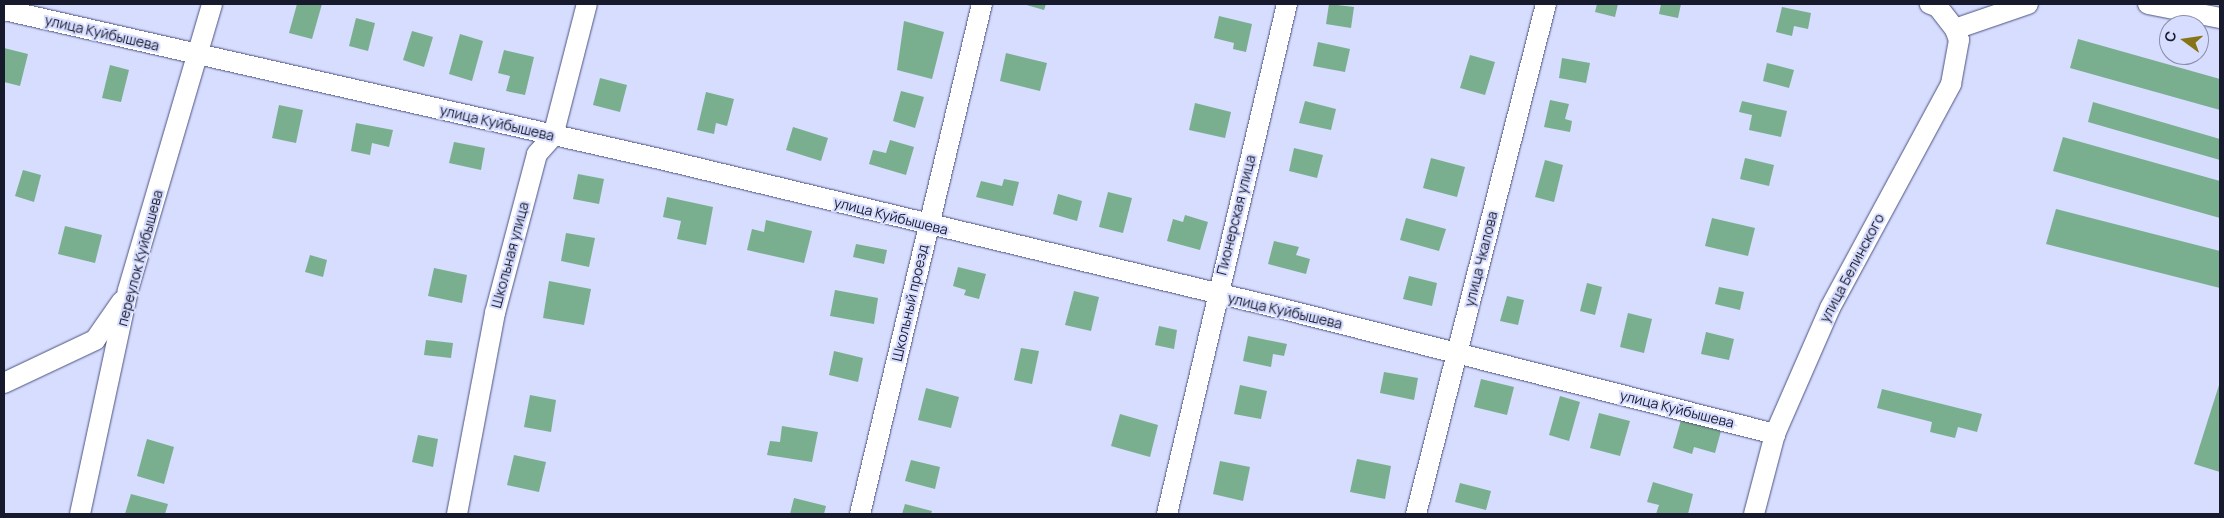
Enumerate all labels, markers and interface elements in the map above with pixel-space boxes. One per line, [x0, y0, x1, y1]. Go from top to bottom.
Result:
street label: улица Куйбышева [43, 12, 161, 54]
north arrow [2159, 15, 2209, 65]
text: С [2159, 29, 2180, 44]
street label: улица Куйбышева [438, 102, 556, 144]
street label: Пионерская улица [1213, 153, 1259, 277]
street label: переулок Куйбышева [114, 188, 166, 328]
street label: улица Куйбышева [832, 194, 950, 238]
street label: Школьная улица [488, 200, 532, 310]
street label: улица Чкалова [1461, 210, 1501, 308]
street label: улица Белинского [1816, 211, 1888, 325]
street label: Школьный проезд [888, 243, 932, 363]
street label: улица Куйбышева [1226, 290, 1344, 332]
street label: улица Куйбышева [1618, 387, 1736, 431]

